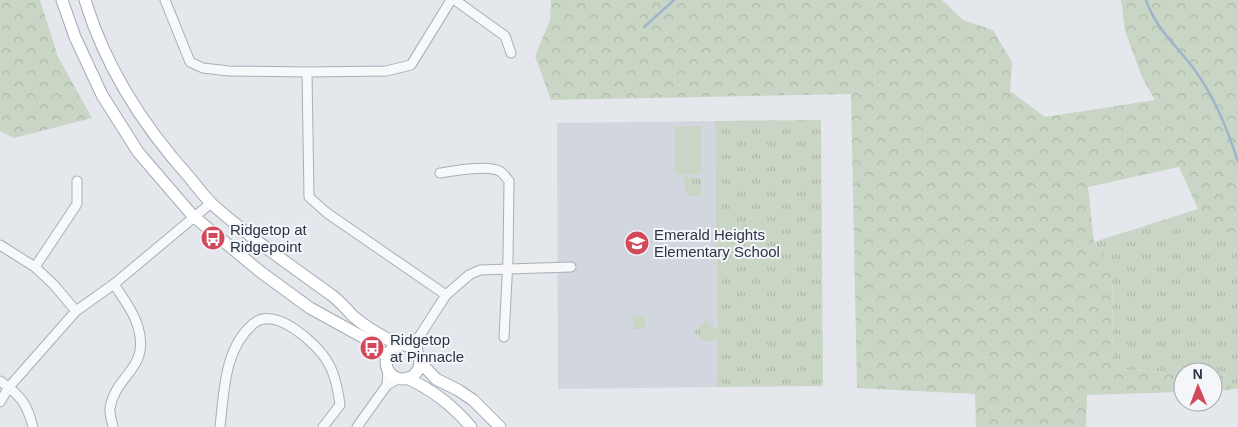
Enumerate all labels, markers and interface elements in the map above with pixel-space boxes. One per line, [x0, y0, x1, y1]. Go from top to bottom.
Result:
place label: Ridgetop at Ridgepoint [230, 221, 308, 255]
bus stop icon: Ridgetop at Ridgepoint [200, 225, 226, 251]
place label: Emerald Heights Elementary School [654, 226, 780, 260]
school or university icon: Emerald Heights Elementary School [624, 230, 650, 256]
place label: Ridgetop at Pinnacle [390, 331, 464, 365]
bus stop icon: Ridgetop at Pinnacle [359, 335, 385, 361]
north arrow [1173, 362, 1223, 412]
text: N [1193, 366, 1203, 382]

